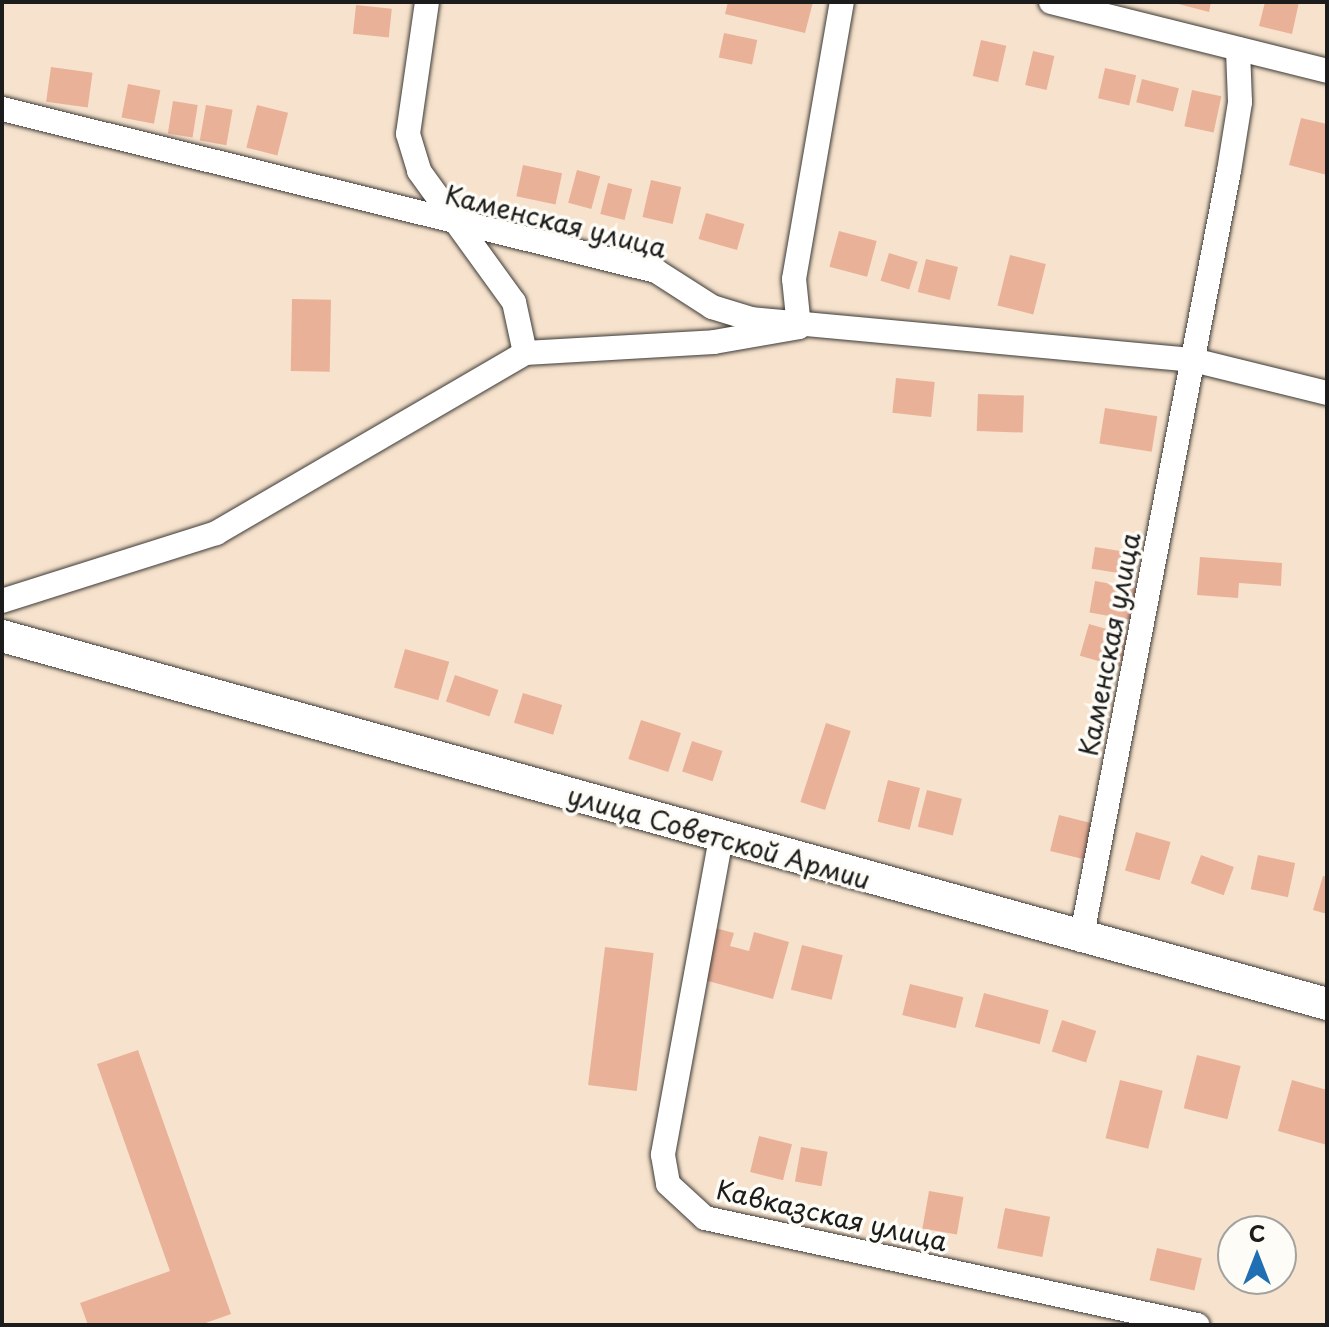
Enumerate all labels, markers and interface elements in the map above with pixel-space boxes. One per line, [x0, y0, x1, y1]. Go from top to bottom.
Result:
street label: Каменская улица [441, 178, 671, 264]
street label: Каменская улица [1072, 529, 1146, 759]
street label: улица Советской Армии [563, 779, 875, 895]
street label: Кавказская улица [713, 1173, 951, 1257]
north arrow [1217, 1215, 1297, 1295]
text: С [1249, 1216, 1265, 1249]

